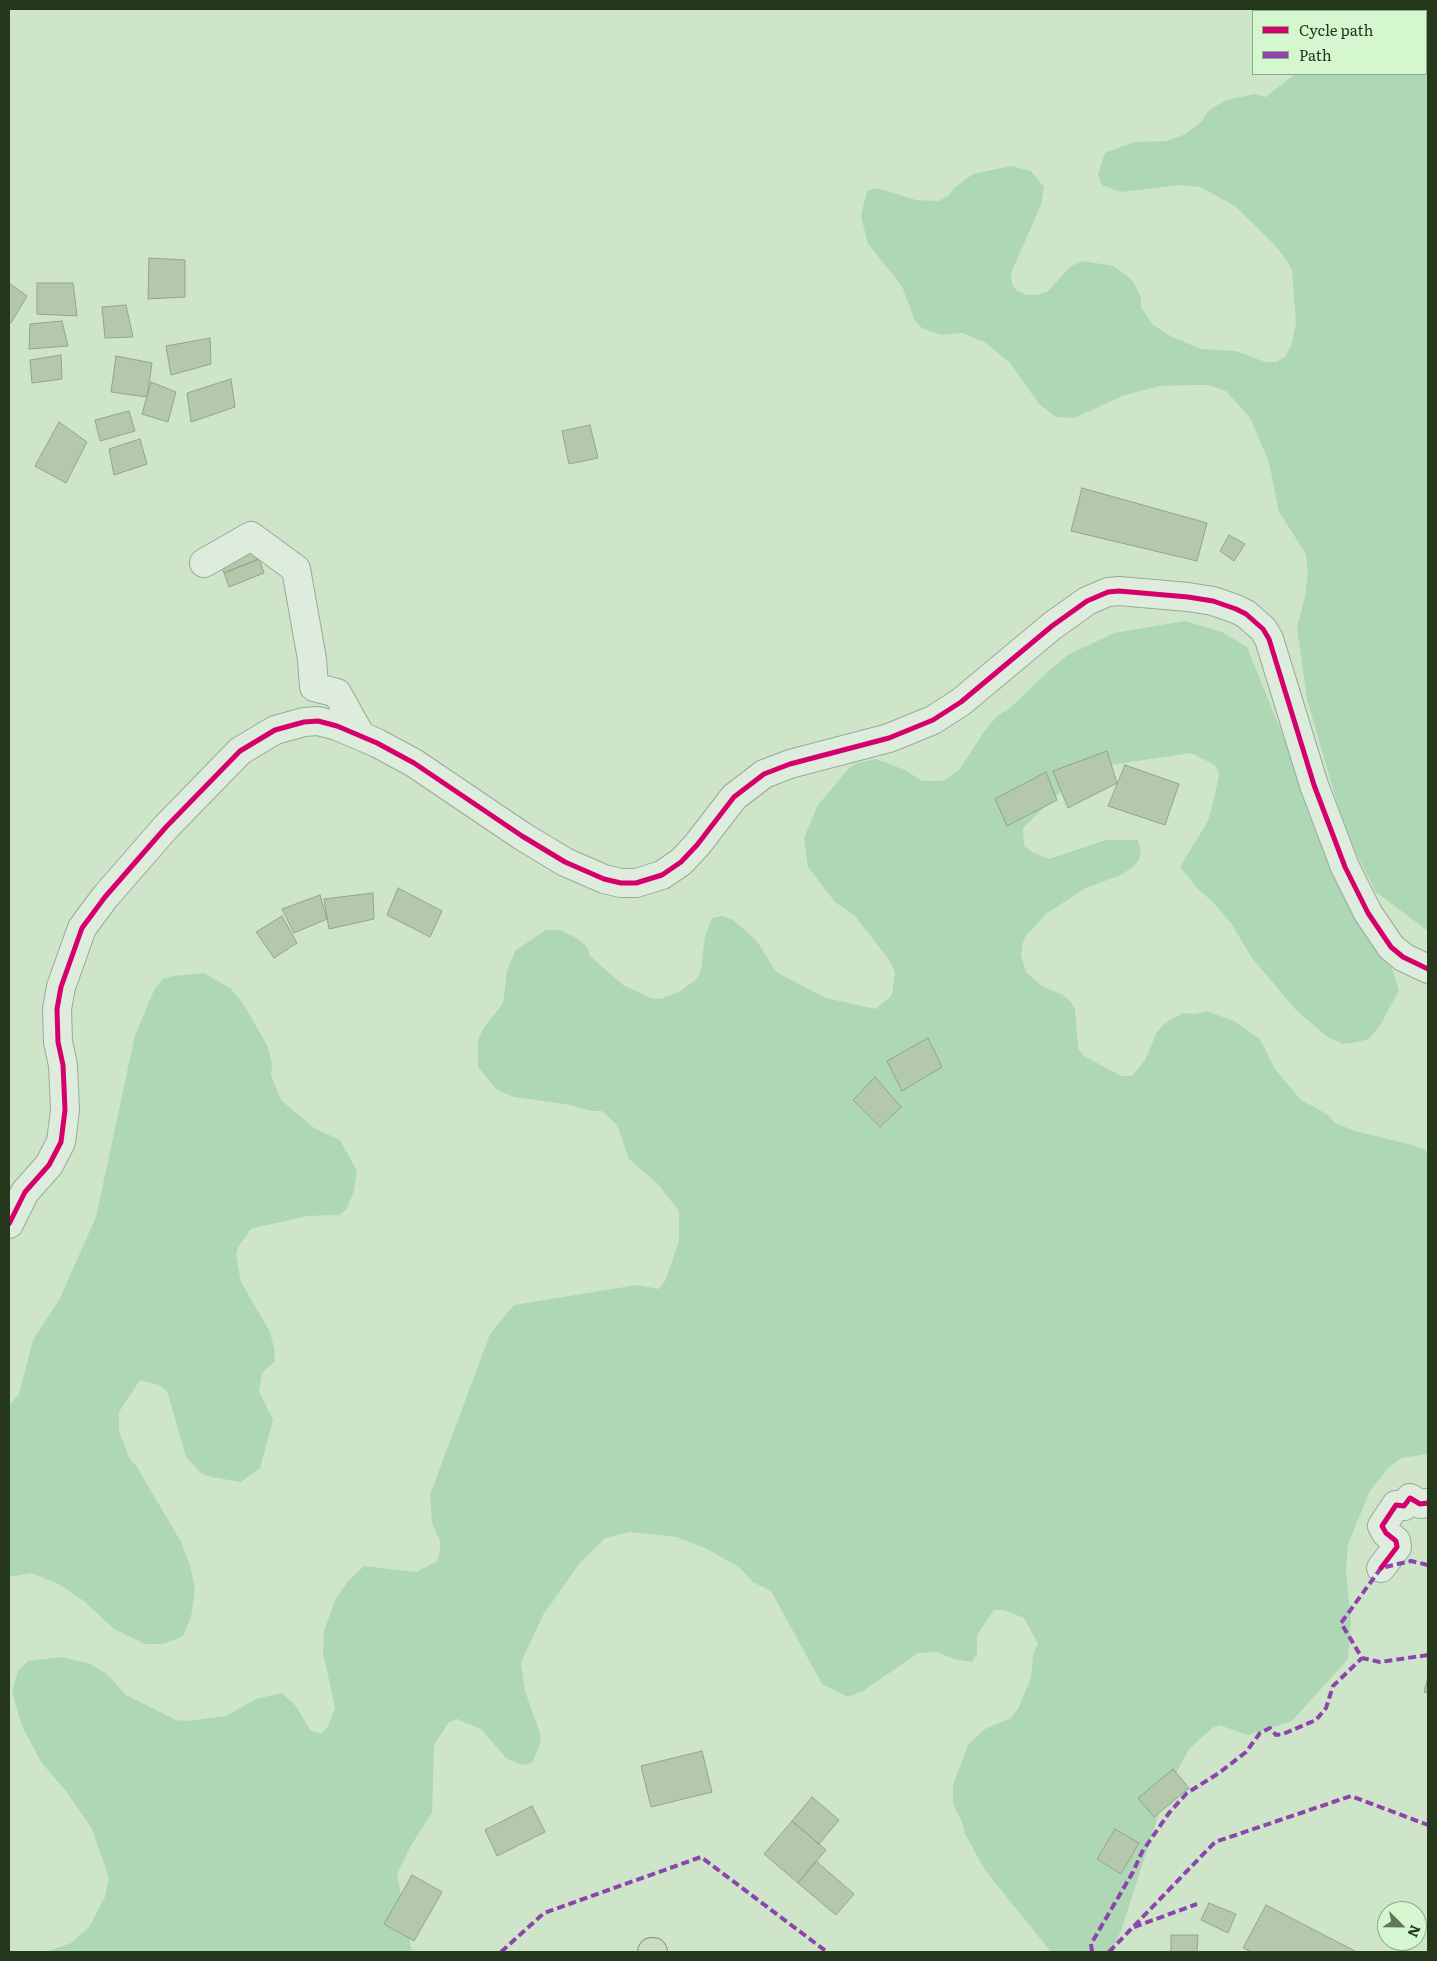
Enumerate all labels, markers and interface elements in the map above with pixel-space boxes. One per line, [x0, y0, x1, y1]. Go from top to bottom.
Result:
legend [1252, 10, 1427, 75]
text: Cycle path [1299, 18, 1373, 41]
text: Path [1299, 43, 1332, 66]
north arrow [1377, 1901, 1427, 1951]
text: N [1403, 1922, 1426, 1941]

